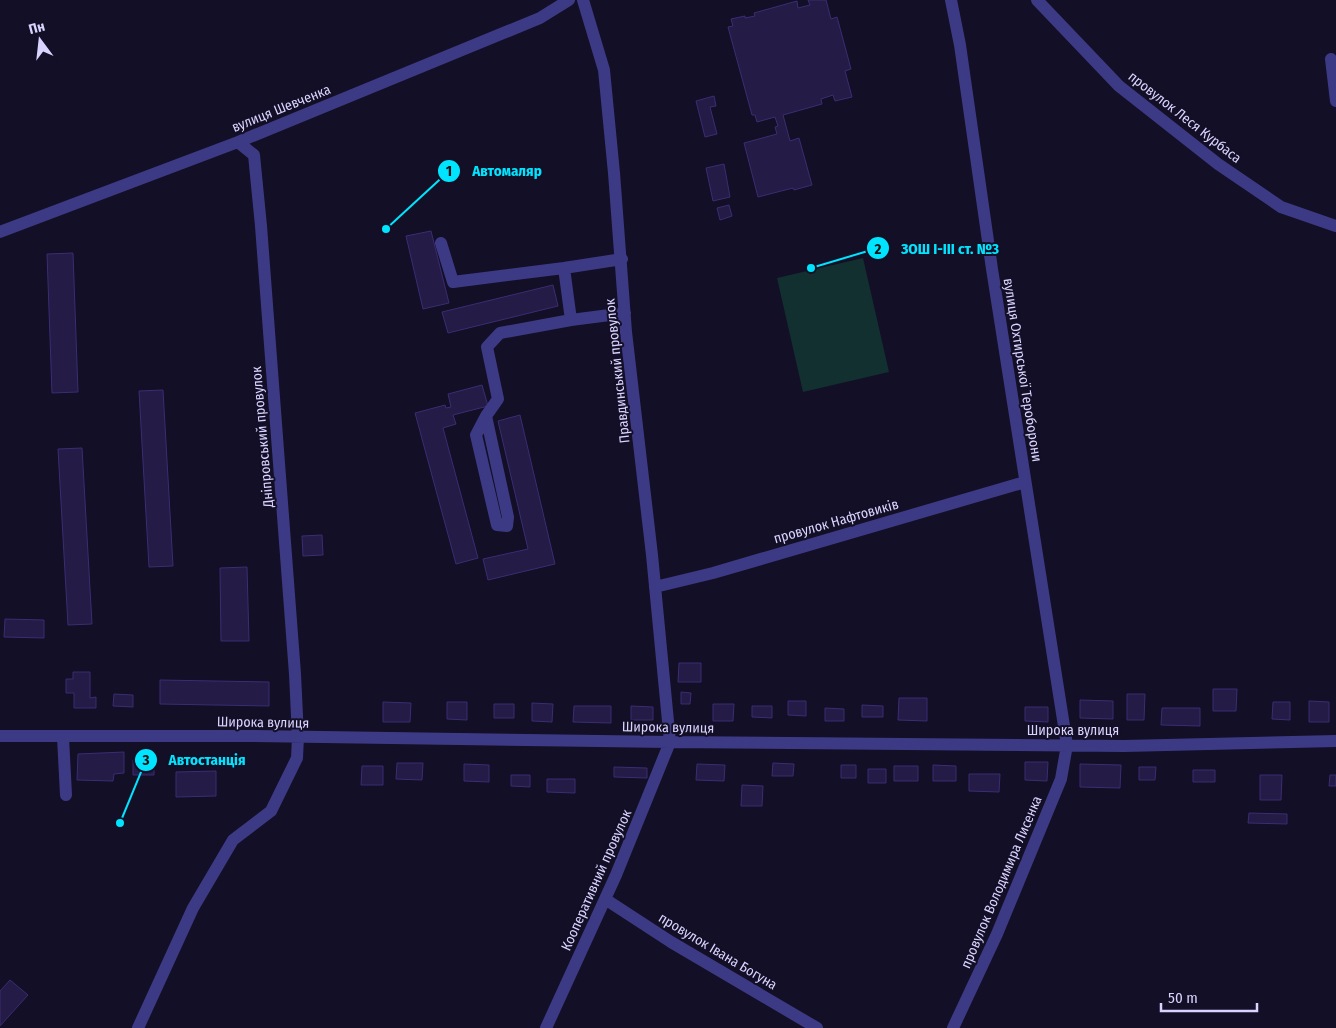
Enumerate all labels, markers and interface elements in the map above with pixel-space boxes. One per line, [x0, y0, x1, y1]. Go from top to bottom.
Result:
north arrow [15, 15, 65, 65]
text: Пн [27, 18, 47, 38]
street label: провулок Леся Курбаса [1125, 68, 1245, 167]
street label: вулиця Шевченка [229, 81, 333, 136]
callout: Автомаляр [437, 156, 551, 186]
text: 1 [446, 162, 452, 180]
text: Автомаляр [471, 162, 542, 180]
callout: ЗОШ І-ІІІ ст. №3 [866, 233, 1009, 263]
text: 2 [874, 240, 882, 258]
text: ЗОШ І-ІІІ ст. №3 [900, 240, 999, 258]
street label: вулиця Охтирської Тероборони [1000, 277, 1045, 463]
street label: Правдинський провулок [601, 297, 634, 444]
street label: Дніпровський провулок [248, 365, 277, 509]
street label: провулок Нафтовиків [772, 495, 901, 547]
street label: Широка вулиця [217, 713, 309, 732]
street label: Широка вулиця [622, 718, 714, 737]
street label: Широка вулиця [1027, 722, 1119, 739]
callout: Автостанція [134, 745, 256, 775]
text: 3 [141, 751, 150, 769]
text: Автостанція [167, 751, 246, 769]
street label: провулок Володимира Лисенка [957, 793, 1046, 971]
street label: Кооперативний провулок [558, 807, 635, 953]
street label: провулок Івана Богуна [655, 909, 780, 994]
scale bar [1161, 980, 1257, 1012]
text: 50 m [1168, 989, 1198, 1007]

